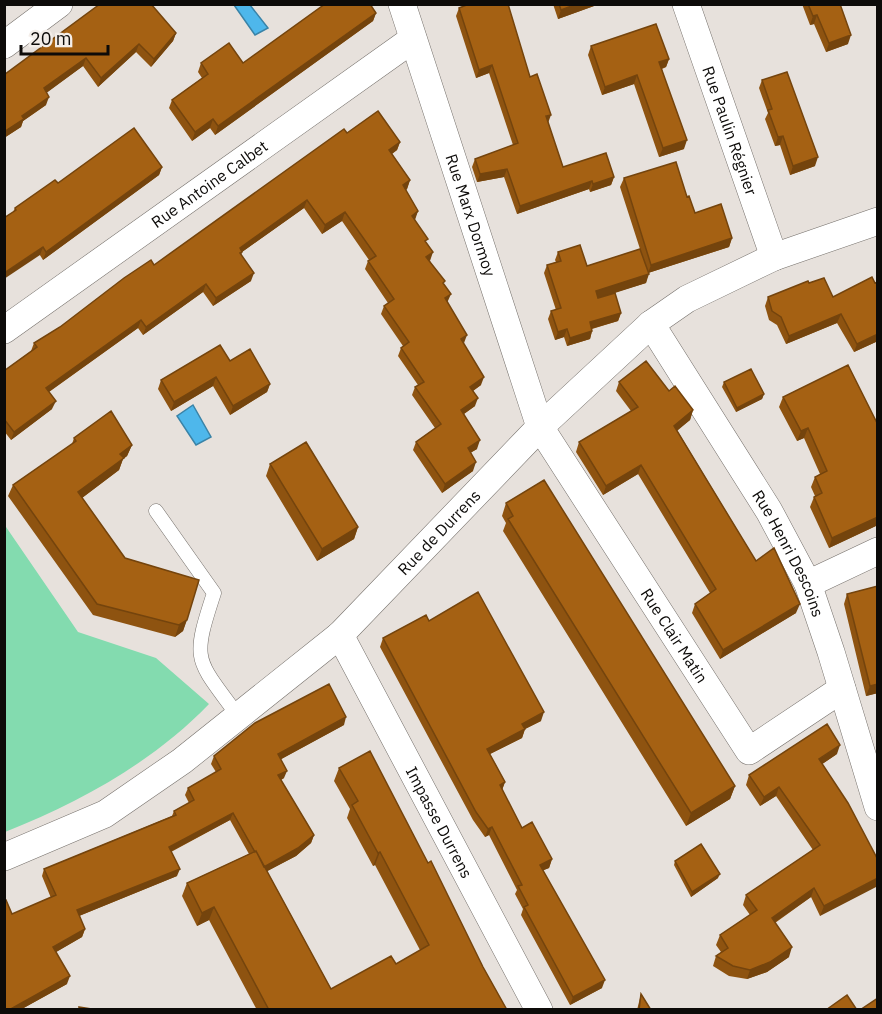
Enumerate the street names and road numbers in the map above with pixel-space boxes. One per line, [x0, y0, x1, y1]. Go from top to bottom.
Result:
street label: Rue Paulin Régnier [698, 63, 762, 198]
street label: Rue Antoine Calbet [147, 136, 271, 232]
street label: Rue Marx Dormoy [442, 151, 500, 279]
street label: Rue de Durrens [393, 485, 485, 579]
street label: Rue Henri Descoins [748, 486, 828, 620]
street label: Rue Clair Matin [637, 584, 712, 687]
street label: Impasse Durrens [402, 763, 477, 881]

